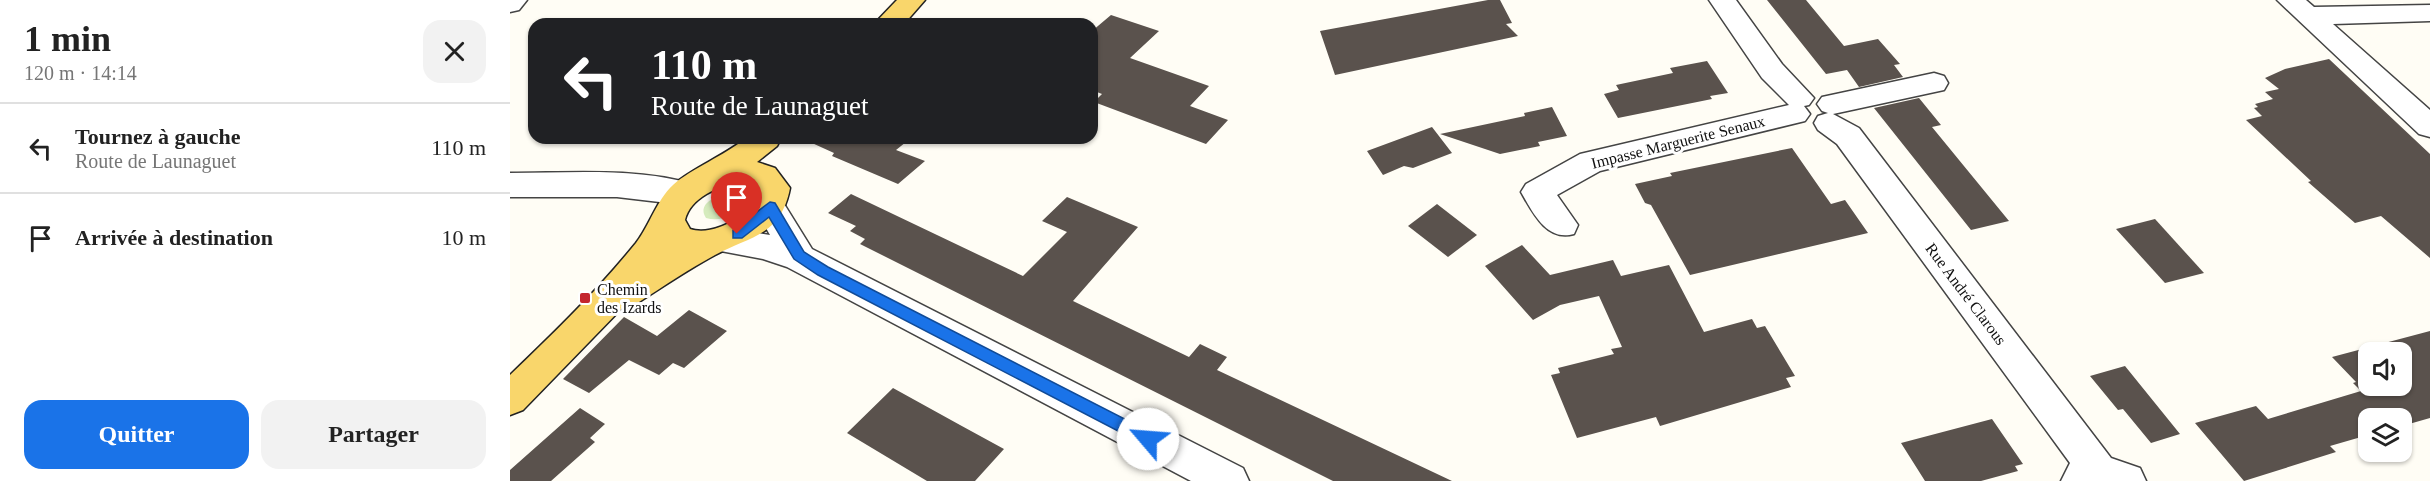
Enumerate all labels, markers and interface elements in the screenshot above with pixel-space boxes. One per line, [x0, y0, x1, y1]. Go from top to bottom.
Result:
text: 1 min [24, 19, 111, 59]
button: close [423, 20, 486, 83]
icon: left [552, 42, 630, 120]
text: 110 m [651, 42, 757, 88]
text: 120 m · 14:14 [24, 62, 137, 84]
text: Route de Launaguet [651, 91, 868, 121]
street label: Impasse Marguerite Senaux [1589, 112, 1767, 173]
text: Tournez à gauche [75, 124, 240, 149]
icon: left [24, 132, 57, 165]
text: 110 m [431, 135, 486, 160]
text: Route de Launaguet [75, 150, 236, 172]
pin [711, 172, 762, 234]
icon: arrive [720, 181, 753, 214]
icon: arrive [24, 222, 57, 255]
text: Arrivée à destination [75, 225, 273, 250]
text: 10 m [441, 225, 486, 250]
street label: Rue André Clarous [1922, 240, 2010, 348]
place label: Chemin des Izards [597, 281, 661, 316]
marker: Chemin des Izards [578, 291, 592, 305]
map controls [2358, 342, 2412, 462]
button: sound [2358, 342, 2412, 396]
button: Quitter [24, 400, 249, 469]
button: Partager [261, 400, 486, 469]
position arrow [1116, 407, 1180, 471]
button: layers [2358, 408, 2412, 462]

